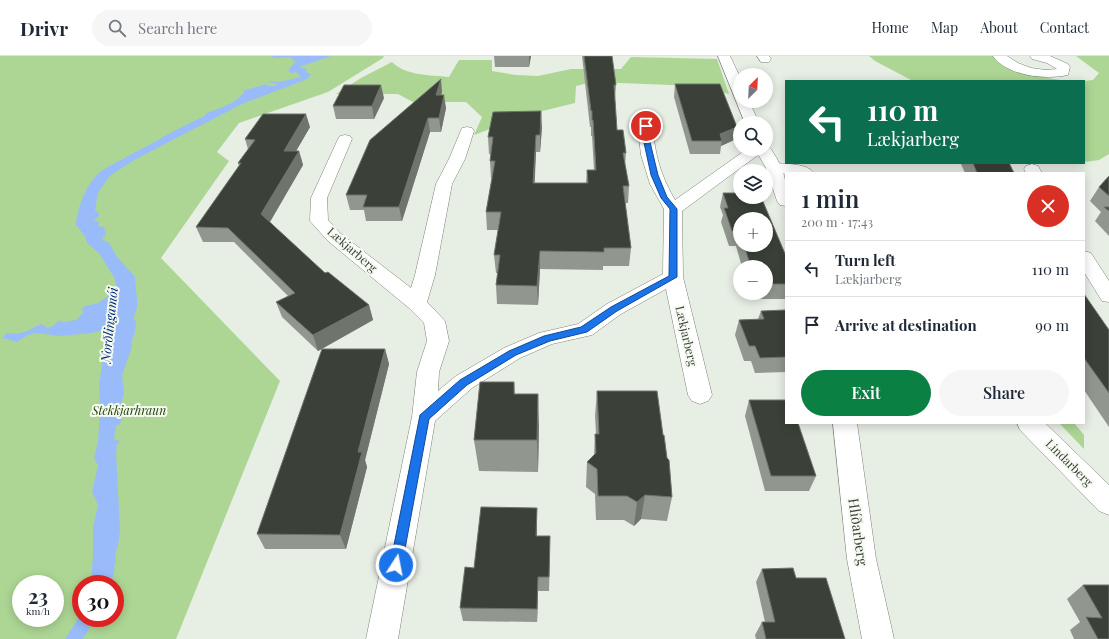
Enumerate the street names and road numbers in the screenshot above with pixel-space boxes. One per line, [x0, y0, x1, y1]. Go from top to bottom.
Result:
street label: Lækjarberg [324, 223, 382, 276]
street label: Lækjarberg [672, 304, 702, 368]
street label: Lindarberg [1043, 435, 1097, 490]
street label: Hlíðarberg [844, 497, 873, 568]

